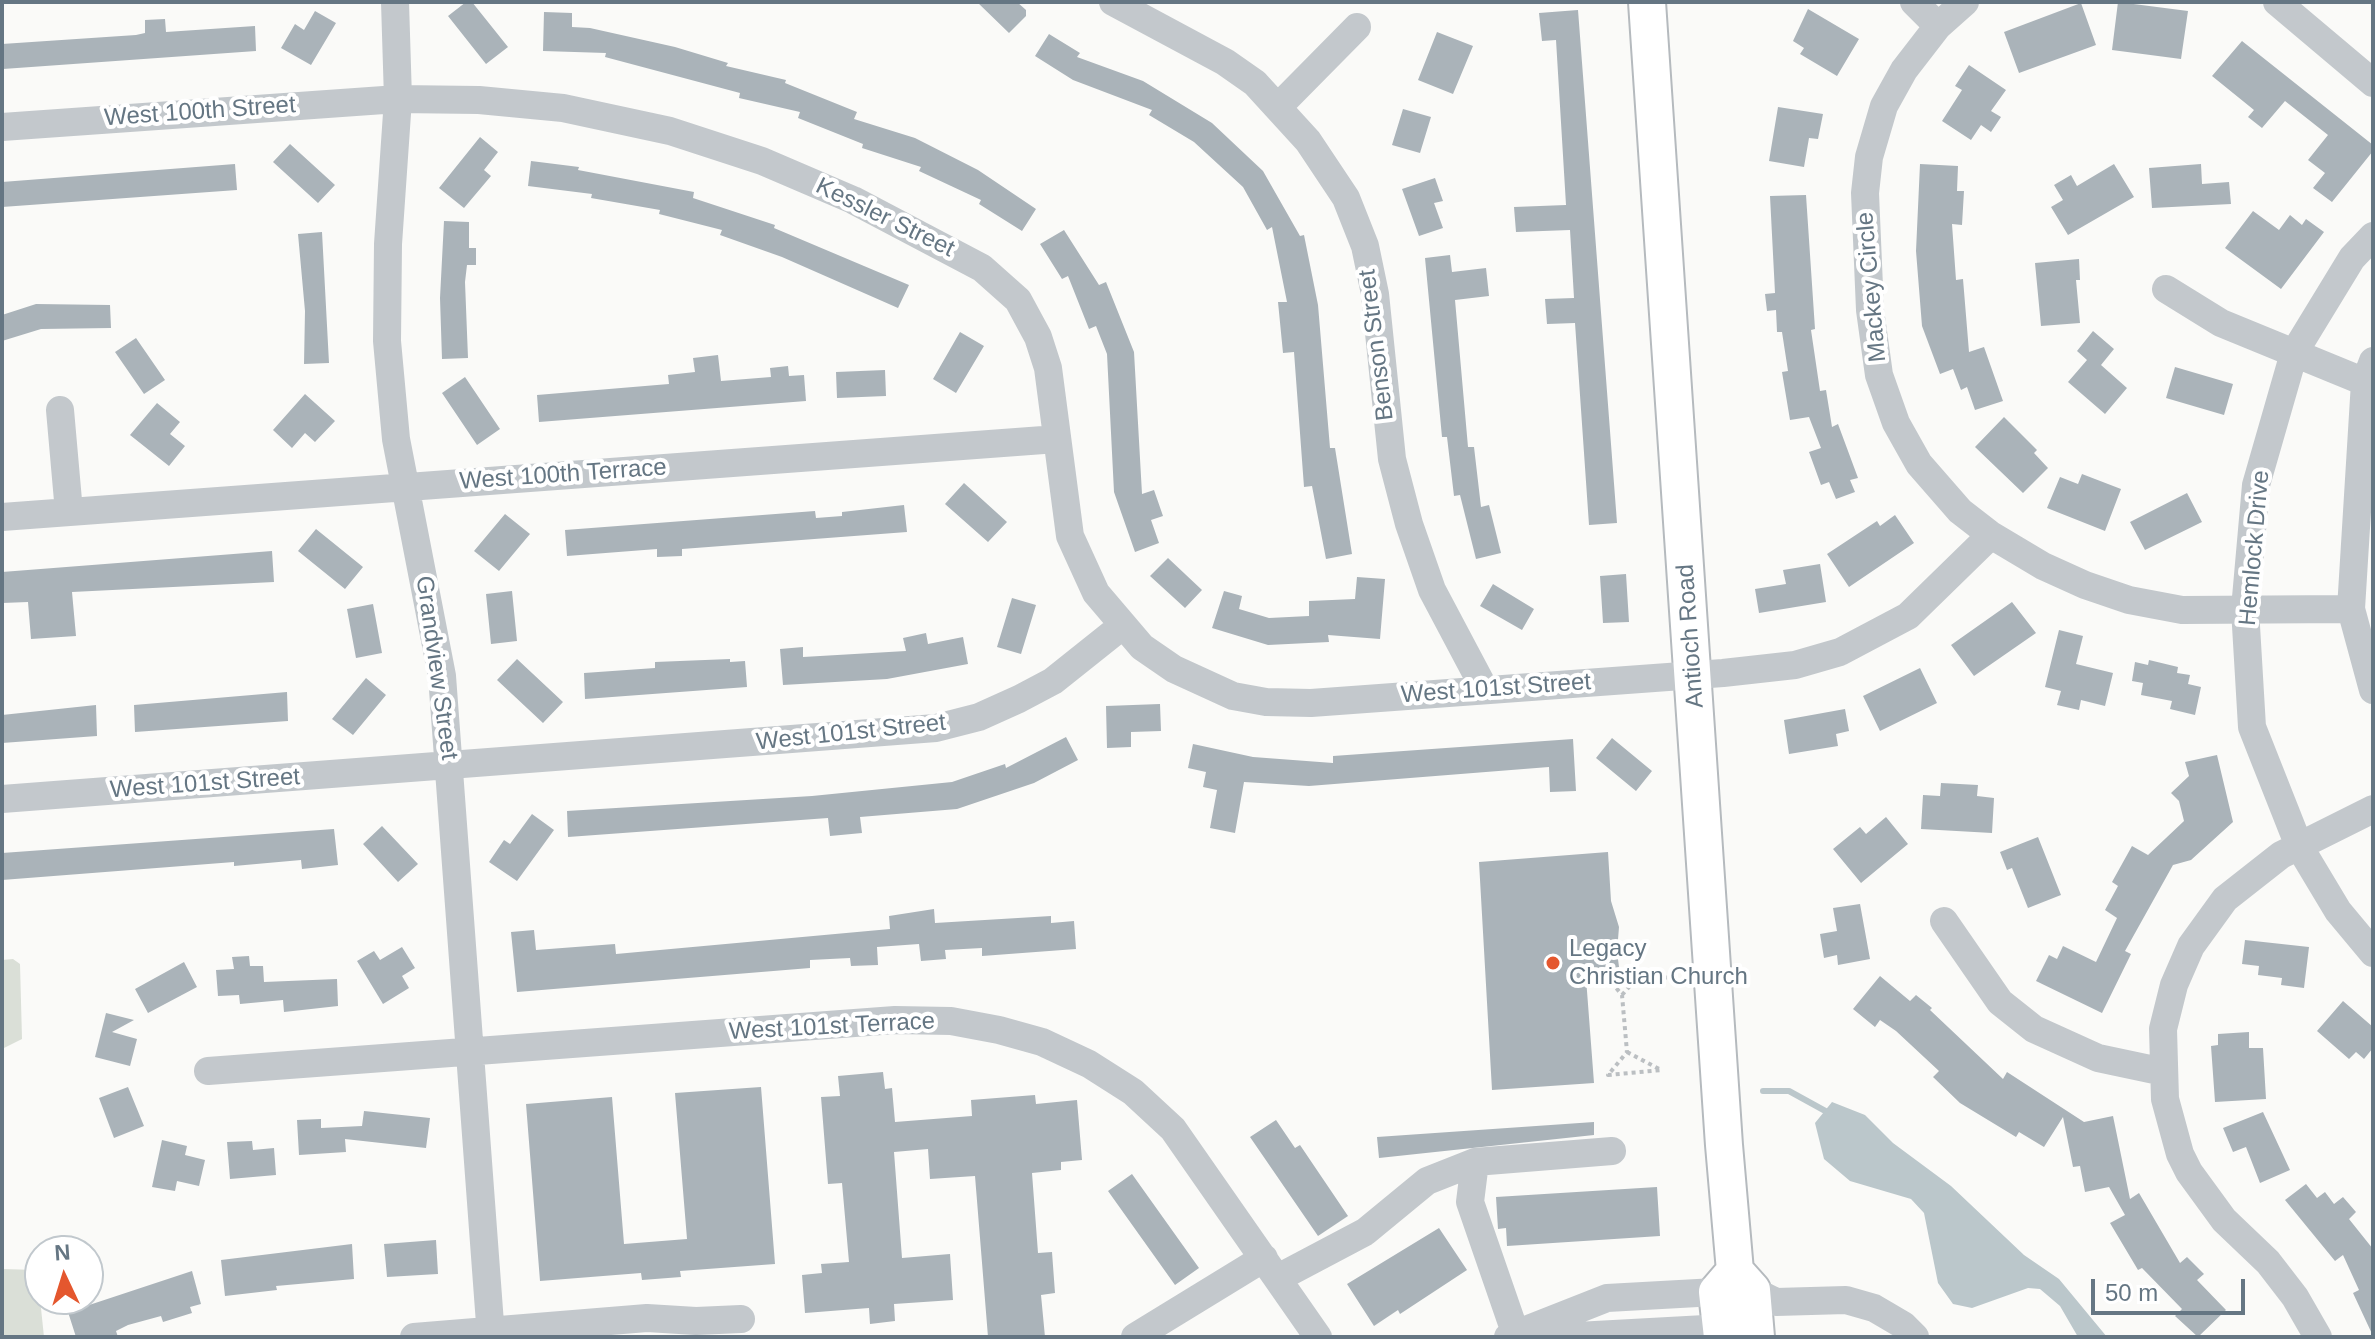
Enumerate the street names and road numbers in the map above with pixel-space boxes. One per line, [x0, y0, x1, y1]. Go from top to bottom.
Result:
street label: West 100th Street [103, 91, 297, 133]
street label: Kessler Street [811, 172, 959, 264]
street label: Mackey Circle [1851, 211, 1893, 363]
street label: Benson Street [1353, 268, 1401, 422]
street label: West 100th Terrace [458, 453, 668, 497]
street label: Hemlock Drive [2234, 469, 2276, 627]
street label: Antioch Road [1672, 563, 1710, 709]
street label: Grandview Street [409, 574, 463, 762]
street label: West 101st Street [1400, 668, 1592, 710]
street label: West 101st Street [755, 709, 947, 757]
street label: West 101st Street [109, 763, 301, 805]
street label: West 101st Terrace [728, 1007, 936, 1047]

